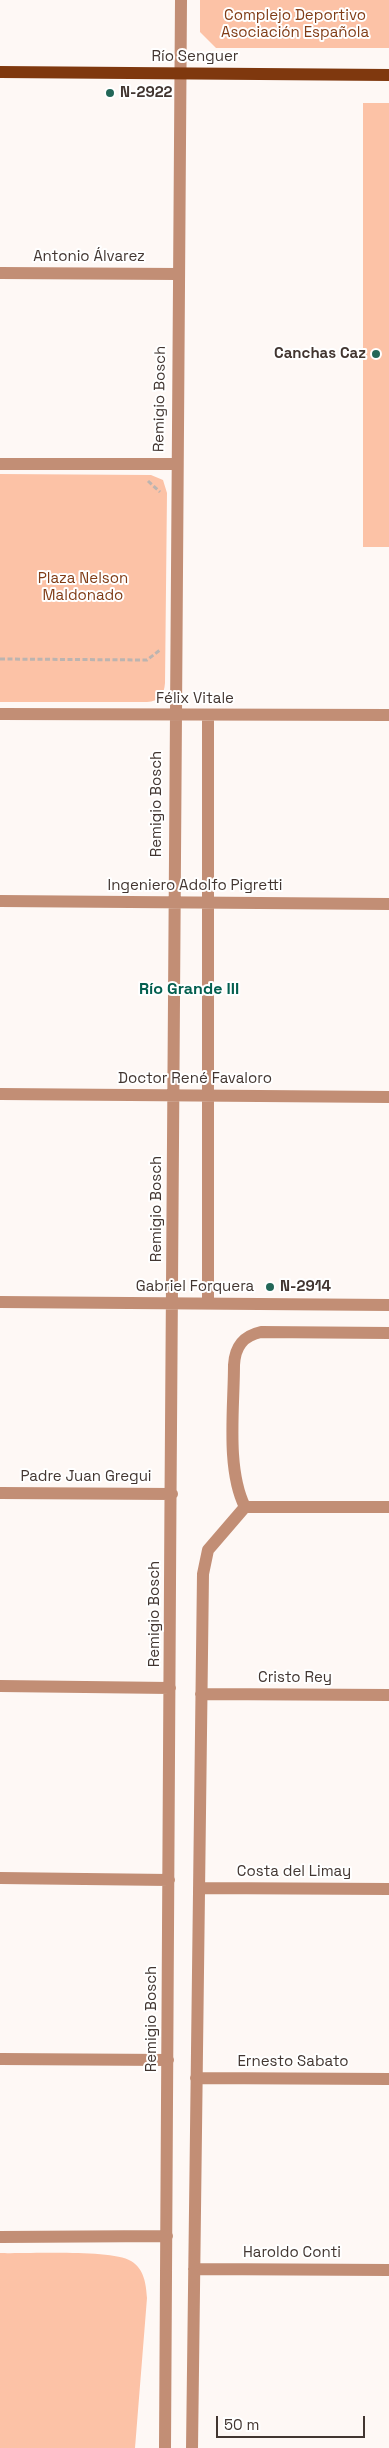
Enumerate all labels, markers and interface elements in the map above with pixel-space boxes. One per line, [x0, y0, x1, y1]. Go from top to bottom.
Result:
park label: Complejo Deportivo Asociación Española [221, 7, 369, 42]
street label: Río Senguer [152, 48, 238, 66]
place label: N-2922 [120, 84, 172, 102]
marker: N-2922 [104, 87, 116, 99]
street label: Antonio Álvarez [33, 248, 145, 266]
place label: Canchas Caz [274, 345, 366, 363]
street label: Remigio Bosch [150, 346, 170, 452]
marker: Canchas Caz [370, 348, 382, 360]
park label: Plaza Nelson Maldonado [38, 570, 128, 605]
street label: Félix Vitale [156, 690, 234, 708]
street label: Remigio Bosch [148, 751, 166, 857]
street label: Ingeniero Adolfo Pigretti [107, 877, 283, 895]
district label: Río Grande III [139, 980, 239, 1000]
street label: Doctor René Favaloro [118, 1070, 272, 1088]
street label: Remigio Bosch [148, 1156, 166, 1262]
street label: Gabriel Forquera [136, 1278, 254, 1296]
place label: N-2914 [280, 1278, 331, 1296]
marker: N-2914 [264, 1281, 276, 1293]
street label: Padre Juan Gregui [20, 1468, 152, 1486]
street label: Remigio Bosch [146, 1561, 164, 1667]
street label: Cristo Rey [258, 1669, 332, 1687]
street label: Costa del Limay [237, 1863, 351, 1881]
street label: Remigio Bosch [143, 1966, 161, 2072]
street label: Ernesto Sabato [237, 2053, 349, 2071]
street label: Haroldo Conti [243, 2244, 341, 2262]
scale bar [219, 2406, 368, 2438]
text: 50 m [224, 2415, 259, 2434]

